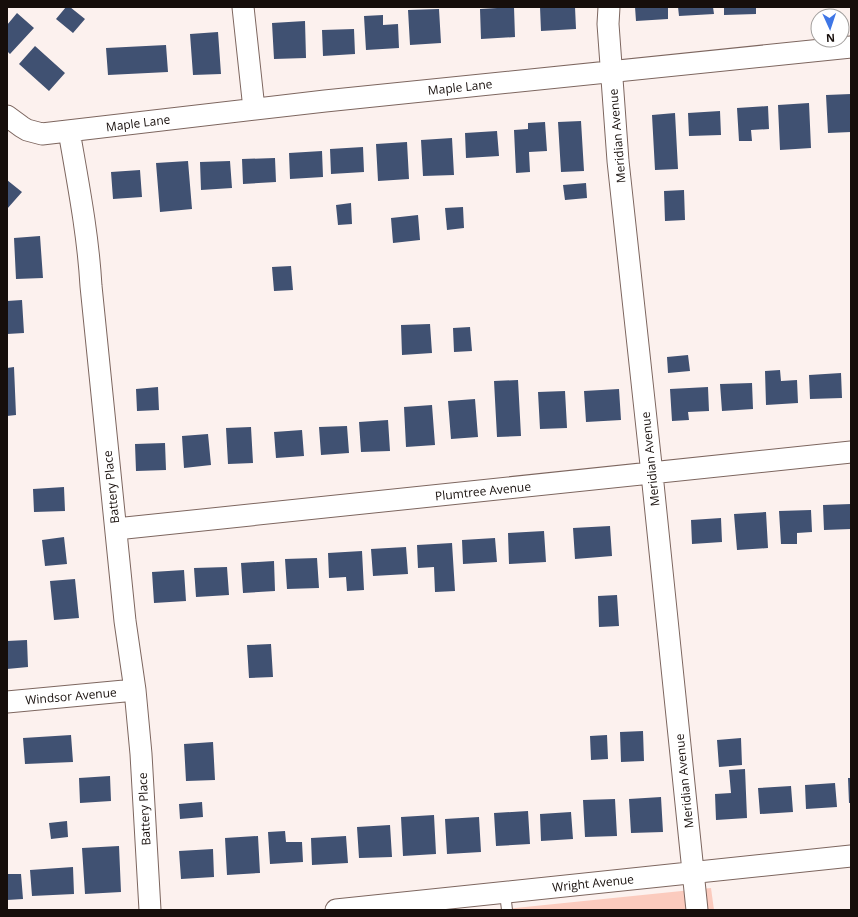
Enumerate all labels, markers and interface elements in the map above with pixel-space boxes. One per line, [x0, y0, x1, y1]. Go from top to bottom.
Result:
north arrow [810, 8, 850, 48]
text: N [826, 31, 835, 46]
street label: Maple Lane [427, 75, 493, 99]
street label: Meridian Avenue [604, 88, 630, 184]
street label: Maple Lane [105, 111, 171, 135]
street label: Meridian Avenue [637, 411, 663, 507]
street label: Battery Place [99, 449, 123, 524]
street label: Plumtree Avenue [434, 477, 532, 504]
street label: Windsor Avenue [25, 684, 118, 708]
street label: Meridian Avenue [671, 733, 697, 829]
street label: Battery Place [134, 772, 154, 846]
street label: Wright Avenue [551, 870, 635, 896]

